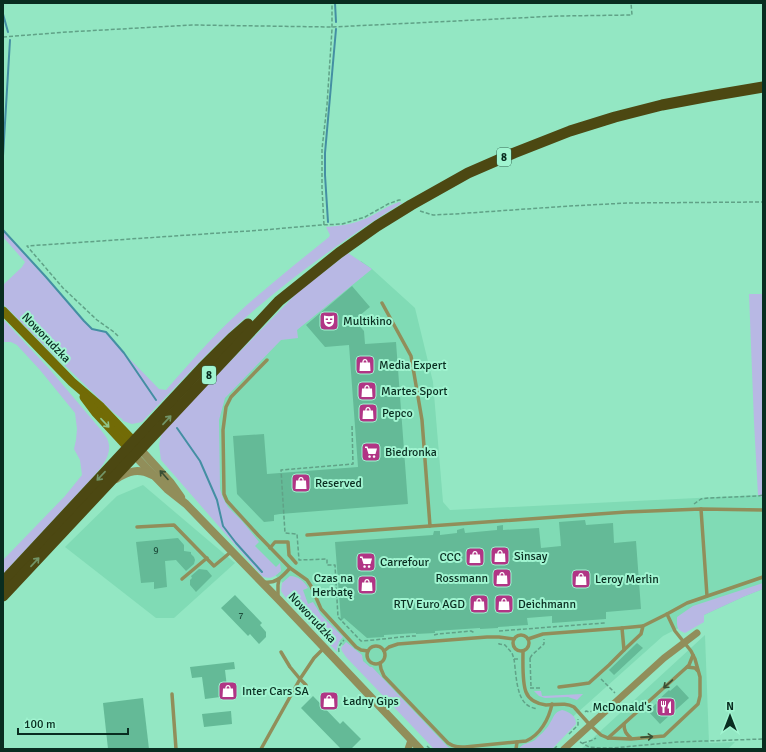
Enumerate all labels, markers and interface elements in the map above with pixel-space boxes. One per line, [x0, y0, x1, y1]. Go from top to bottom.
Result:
road number: 8 [497, 148, 511, 166]
street label: Noworudzka [18, 310, 74, 366]
theatre icon: Multikino [318, 310, 340, 332]
place label: Multikino [343, 314, 392, 329]
shop icon: Media Expert [354, 354, 376, 376]
place label: Media Expert [379, 358, 447, 373]
road number: 8 [202, 366, 216, 384]
shop icon: Martes Sport [356, 380, 378, 402]
place label: Martes Sport [381, 384, 448, 399]
shop icon: Pepco [357, 402, 379, 424]
place label: Pepco [382, 406, 413, 421]
one-way arrow [162, 415, 172, 425]
one-way arrow [100, 418, 110, 428]
supermarket icon: Biedronka [360, 441, 382, 463]
place label: Biedronka [385, 445, 437, 460]
one-way arrow [160, 470, 169, 481]
one-way arrow [96, 471, 106, 481]
shop icon: Reserved [290, 472, 312, 494]
place label: Reserved [315, 476, 362, 491]
house number: 9 [153, 545, 159, 557]
shop icon: Sinsay [489, 545, 511, 567]
shop icon: CCC [464, 546, 486, 568]
place label: Sinsay [514, 549, 548, 564]
place label: CCC [439, 550, 461, 565]
supermarket icon: Carrefour [355, 551, 377, 573]
place label: Carrefour [380, 555, 430, 570]
one-way arrow [30, 557, 40, 567]
shop icon: Rossmann [491, 567, 513, 589]
shop icon: Leroy Merlin [570, 568, 592, 590]
place label: Czas na Herbatę [312, 571, 353, 600]
place label: Rossmann [435, 571, 488, 586]
place label: Leroy Merlin [595, 572, 659, 587]
shop icon: Czas na Herbatę [356, 574, 378, 596]
street label: Noworudzka [285, 590, 339, 646]
shop icon: RTV Euro AGD [468, 593, 490, 615]
shop icon: Deichmann [493, 593, 515, 615]
place label: RTV Euro AGD [394, 597, 465, 612]
place label: Deichmann [518, 597, 576, 612]
house number: 7 [238, 610, 244, 622]
one-way arrow [663, 679, 673, 689]
shop icon: Inter Cars SA [217, 680, 239, 702]
place label: Inter Cars SA [242, 684, 309, 699]
shop icon: Ładny Gips [318, 690, 340, 712]
place label: Ładny Gips [343, 694, 399, 709]
restaurant icon: McDonald's [655, 696, 677, 718]
north arrow [710, 696, 750, 736]
place label: McDonald's [592, 700, 652, 715]
text: N [726, 700, 734, 713]
scale bar [18, 710, 128, 736]
text: 100 m [24, 717, 56, 732]
one-way arrow [640, 734, 653, 741]

